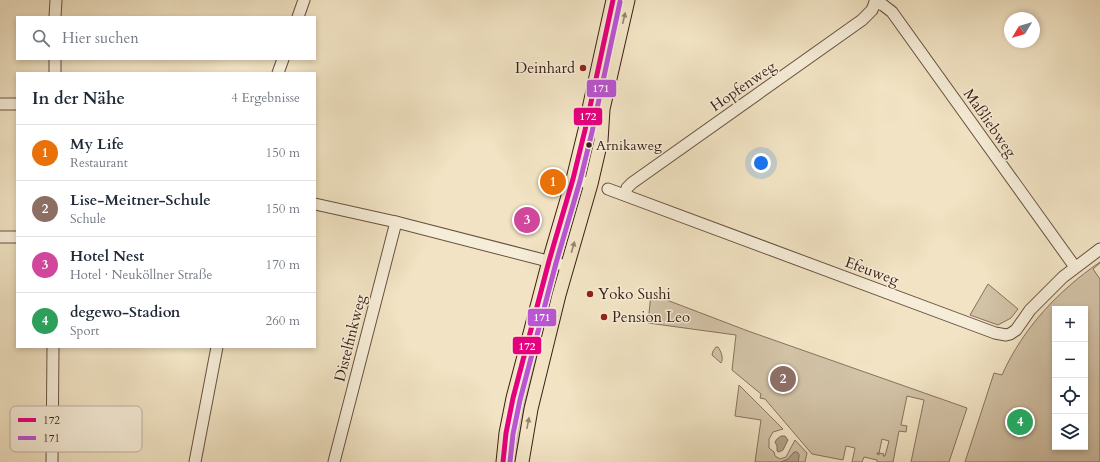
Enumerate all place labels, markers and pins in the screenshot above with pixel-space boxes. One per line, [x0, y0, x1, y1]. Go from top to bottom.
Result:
place label: Deinhard [515, 58, 575, 78]
marker: Deinhard [578, 63, 588, 73]
place label: Arnikaweg [596, 136, 662, 155]
marker: Arnikaweg [584, 140, 594, 150]
pin: 1 [540, 167, 566, 197]
pin: 3 [514, 205, 540, 235]
place label: Yoko Sushi [598, 284, 671, 304]
marker: Yoko Sushi [585, 289, 595, 299]
place label: Pension Leo [612, 307, 690, 327]
marker: Pension Leo [599, 312, 609, 322]
pin: 2 [770, 364, 796, 394]
pin: 4 [1007, 407, 1033, 437]

